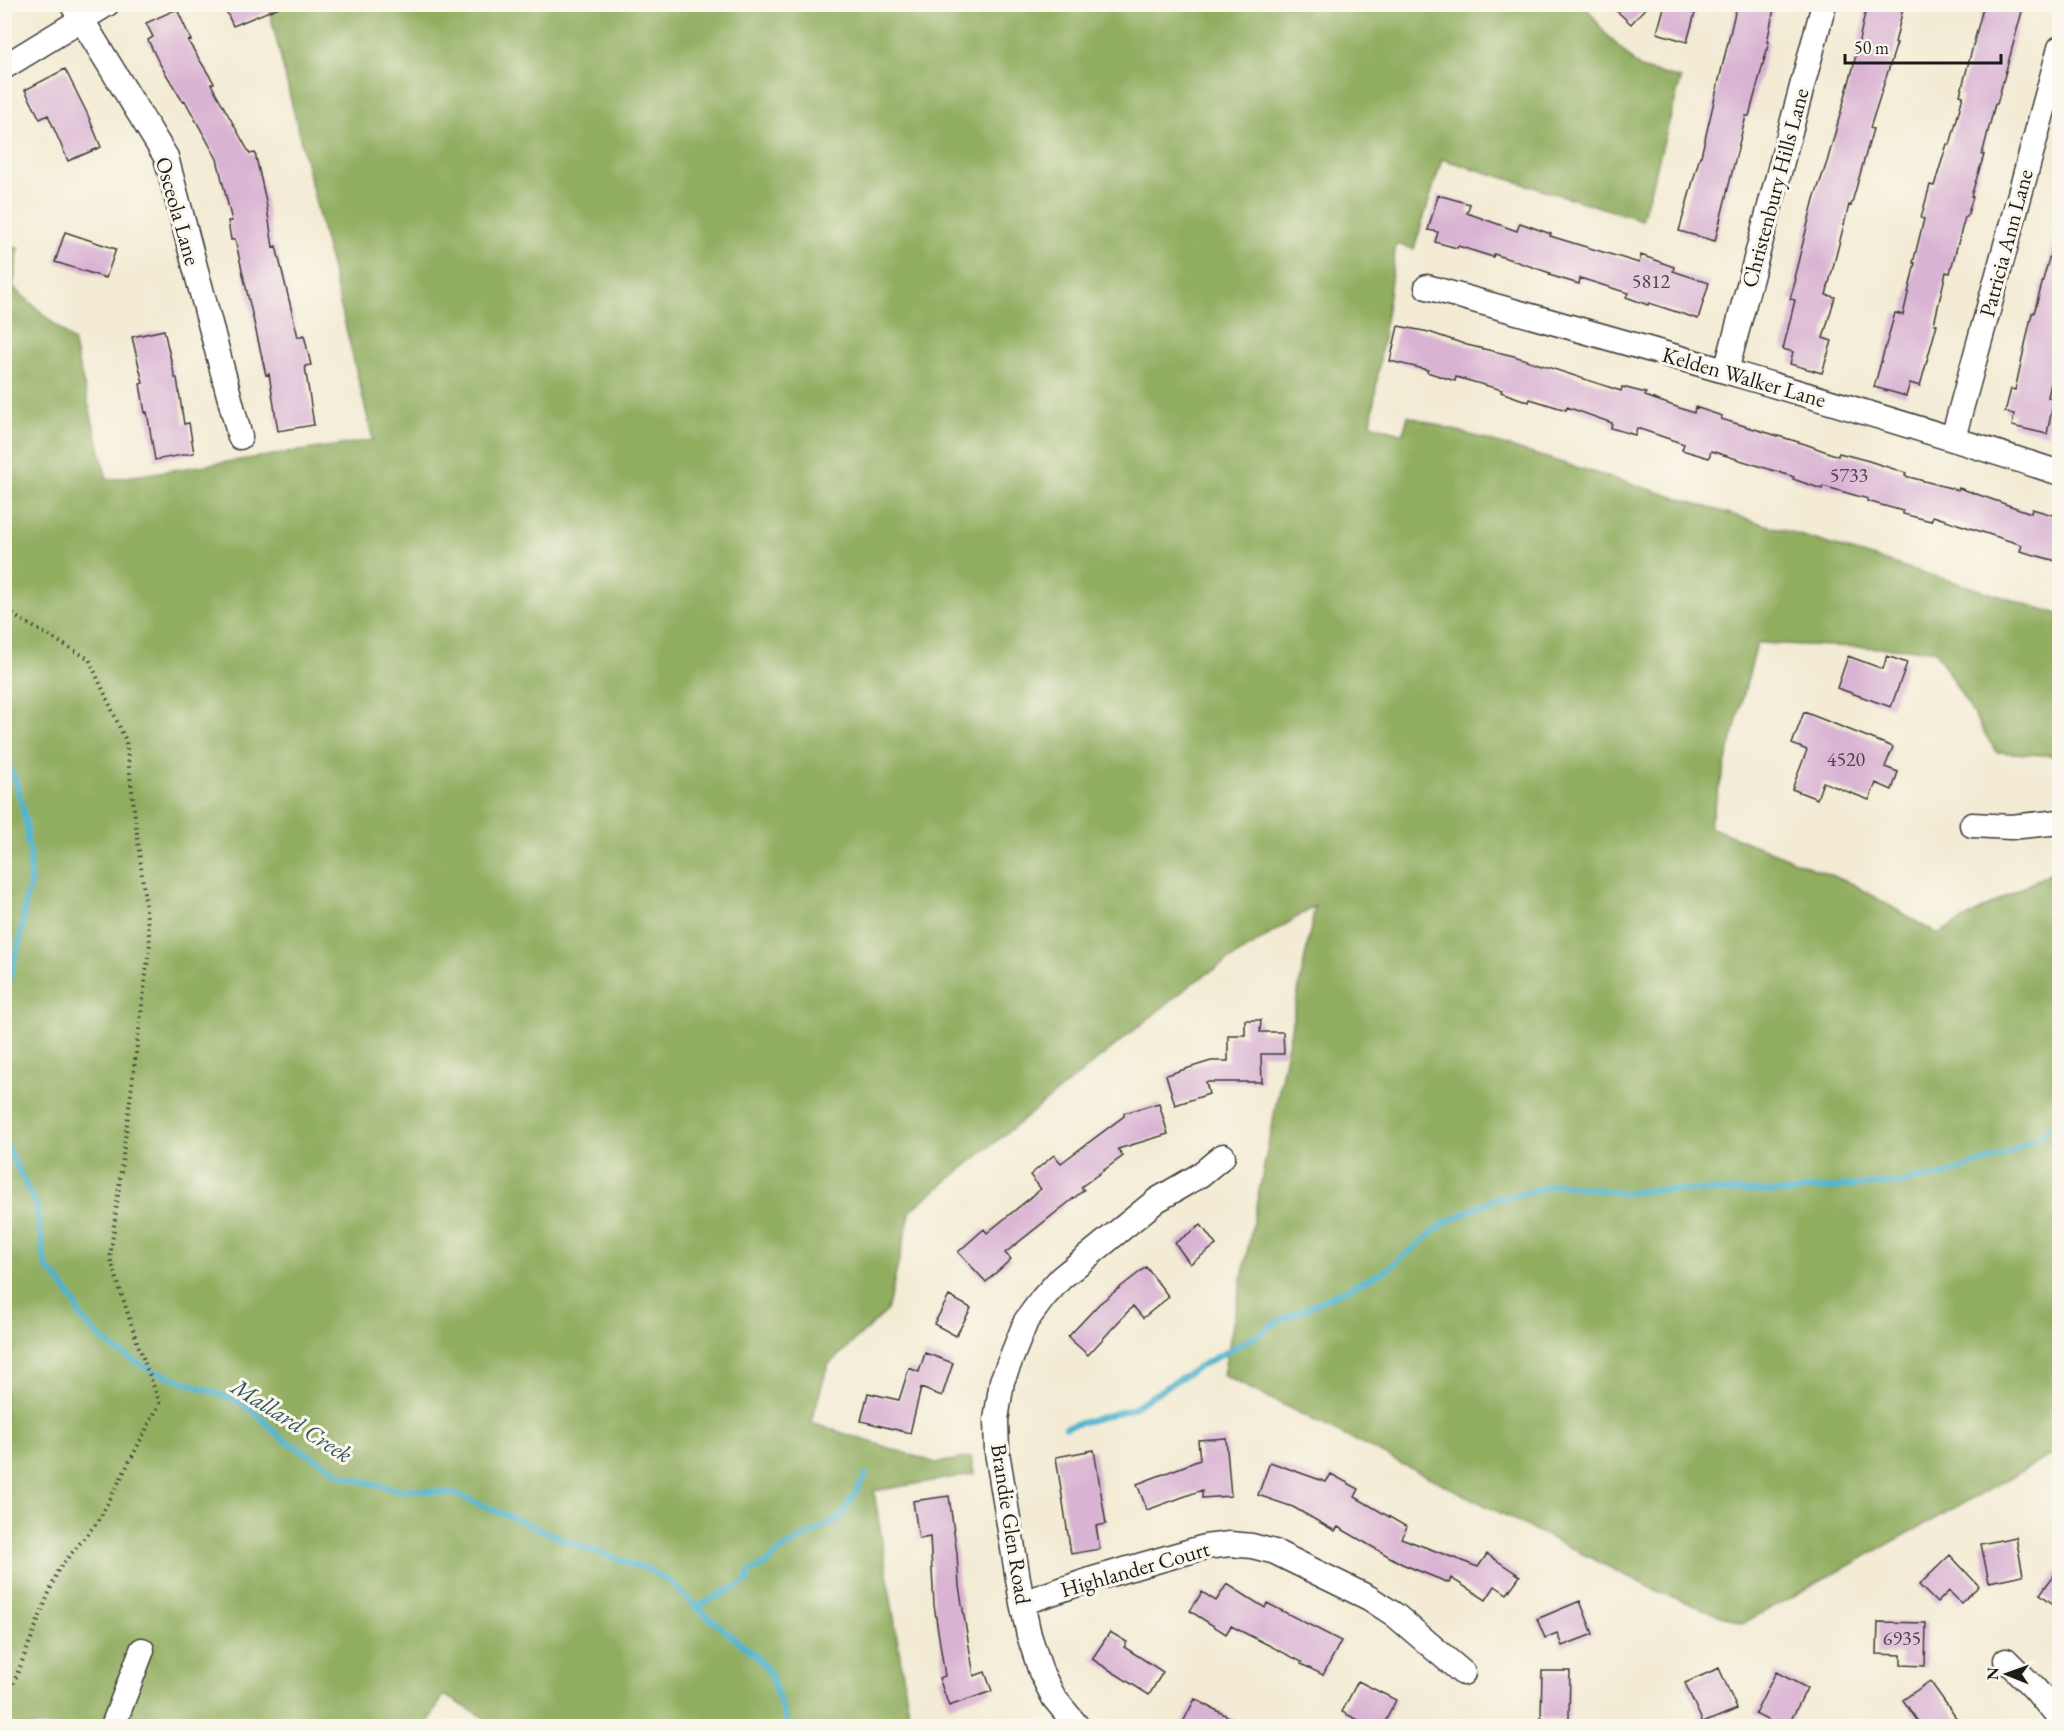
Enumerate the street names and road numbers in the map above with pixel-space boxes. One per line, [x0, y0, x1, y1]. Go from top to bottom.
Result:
street label: Christenbury Hills Lane [1734, 85, 1816, 291]
street label: Osceola Lane [149, 153, 207, 269]
street label: Patricia Ann Lane [1972, 166, 2040, 320]
street label: Kelden Walker Lane [1659, 340, 1830, 414]
street label: Brandie Glen Road [984, 1442, 1038, 1607]
street label: Highlander Court [1057, 1534, 1213, 1604]

